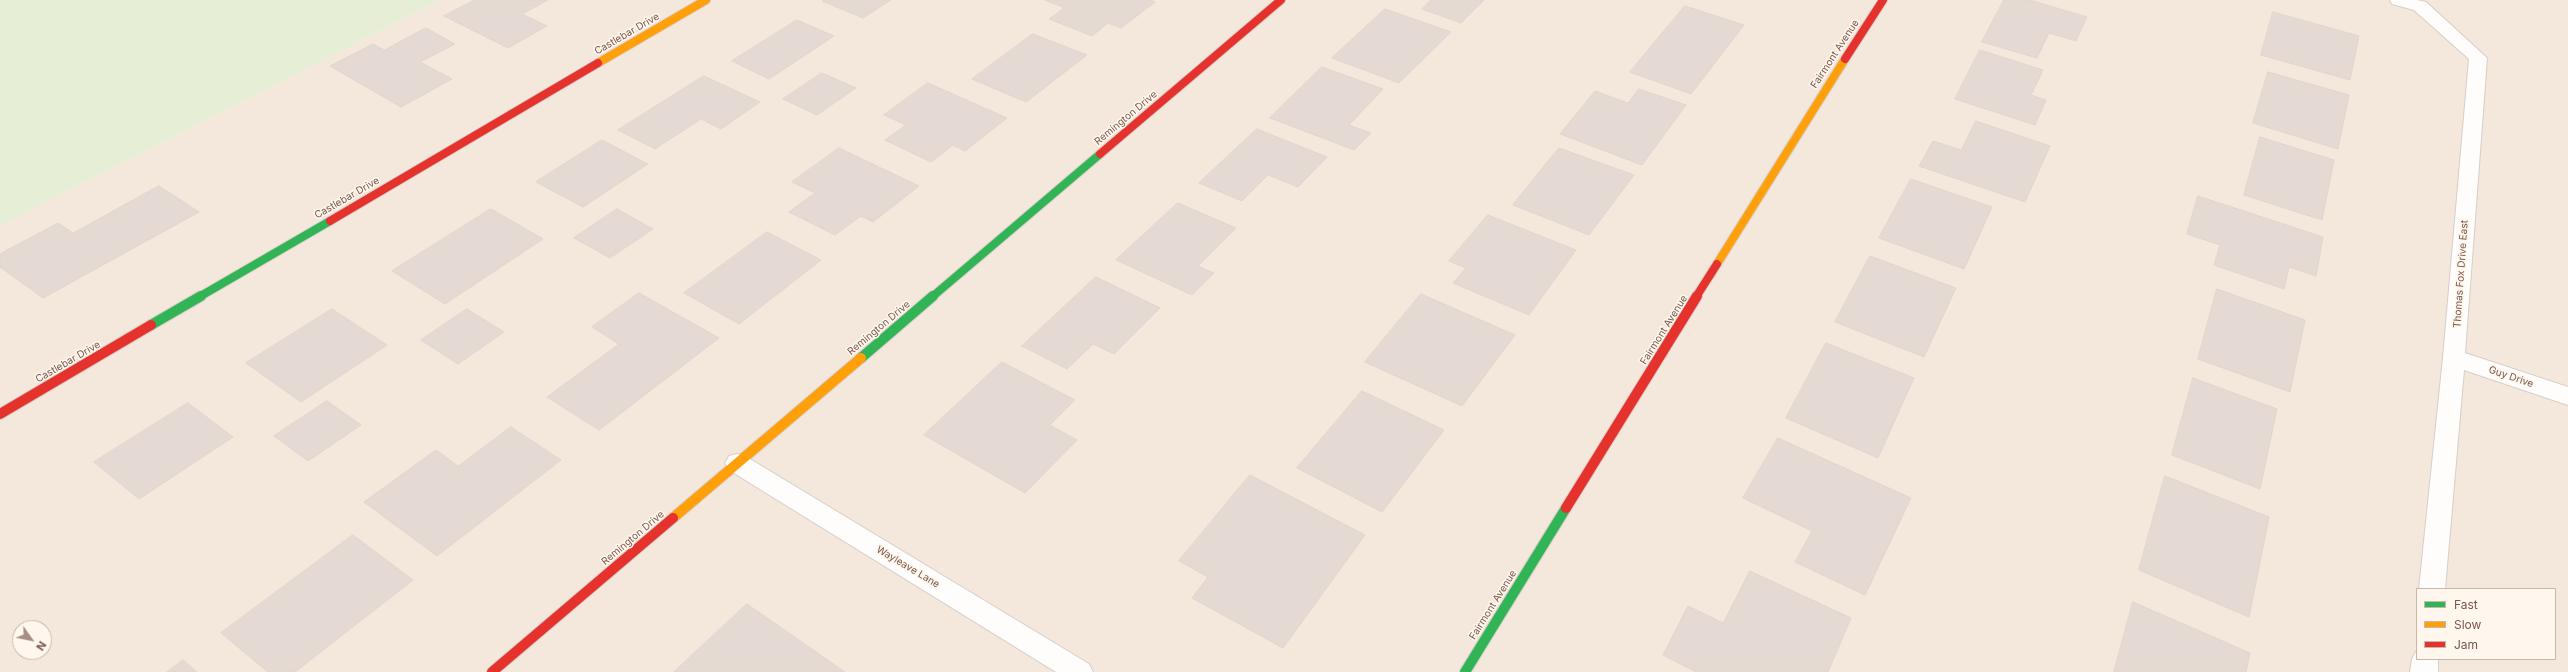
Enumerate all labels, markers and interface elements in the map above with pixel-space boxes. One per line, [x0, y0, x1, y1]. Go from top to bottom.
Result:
street label: Castlebar Drive [592, 11, 662, 57]
street label: Fairmont Avenue [1808, 17, 1862, 91]
street label: Remington Drive [1092, 88, 1160, 148]
street label: Castlebar Drive [312, 175, 382, 221]
street label: Thomas Fox Drive East [2451, 220, 2471, 328]
street label: Fairmont Avenue [1638, 293, 1690, 367]
street label: Remington Drive [845, 298, 913, 358]
street label: Castlebar Drive [33, 339, 103, 385]
street label: Guy Drive [2487, 364, 2535, 390]
street label: Remington Drive [599, 508, 667, 568]
street label: Wayleave Lane [874, 543, 942, 591]
street label: Fairmont Avenue [1467, 568, 1519, 642]
legend [2416, 588, 2556, 660]
text: Fast [2454, 597, 2478, 612]
text: Slow [2454, 617, 2481, 632]
north arrow [12, 620, 52, 660]
text: Jam [2454, 637, 2478, 652]
text: N [33, 639, 49, 653]

